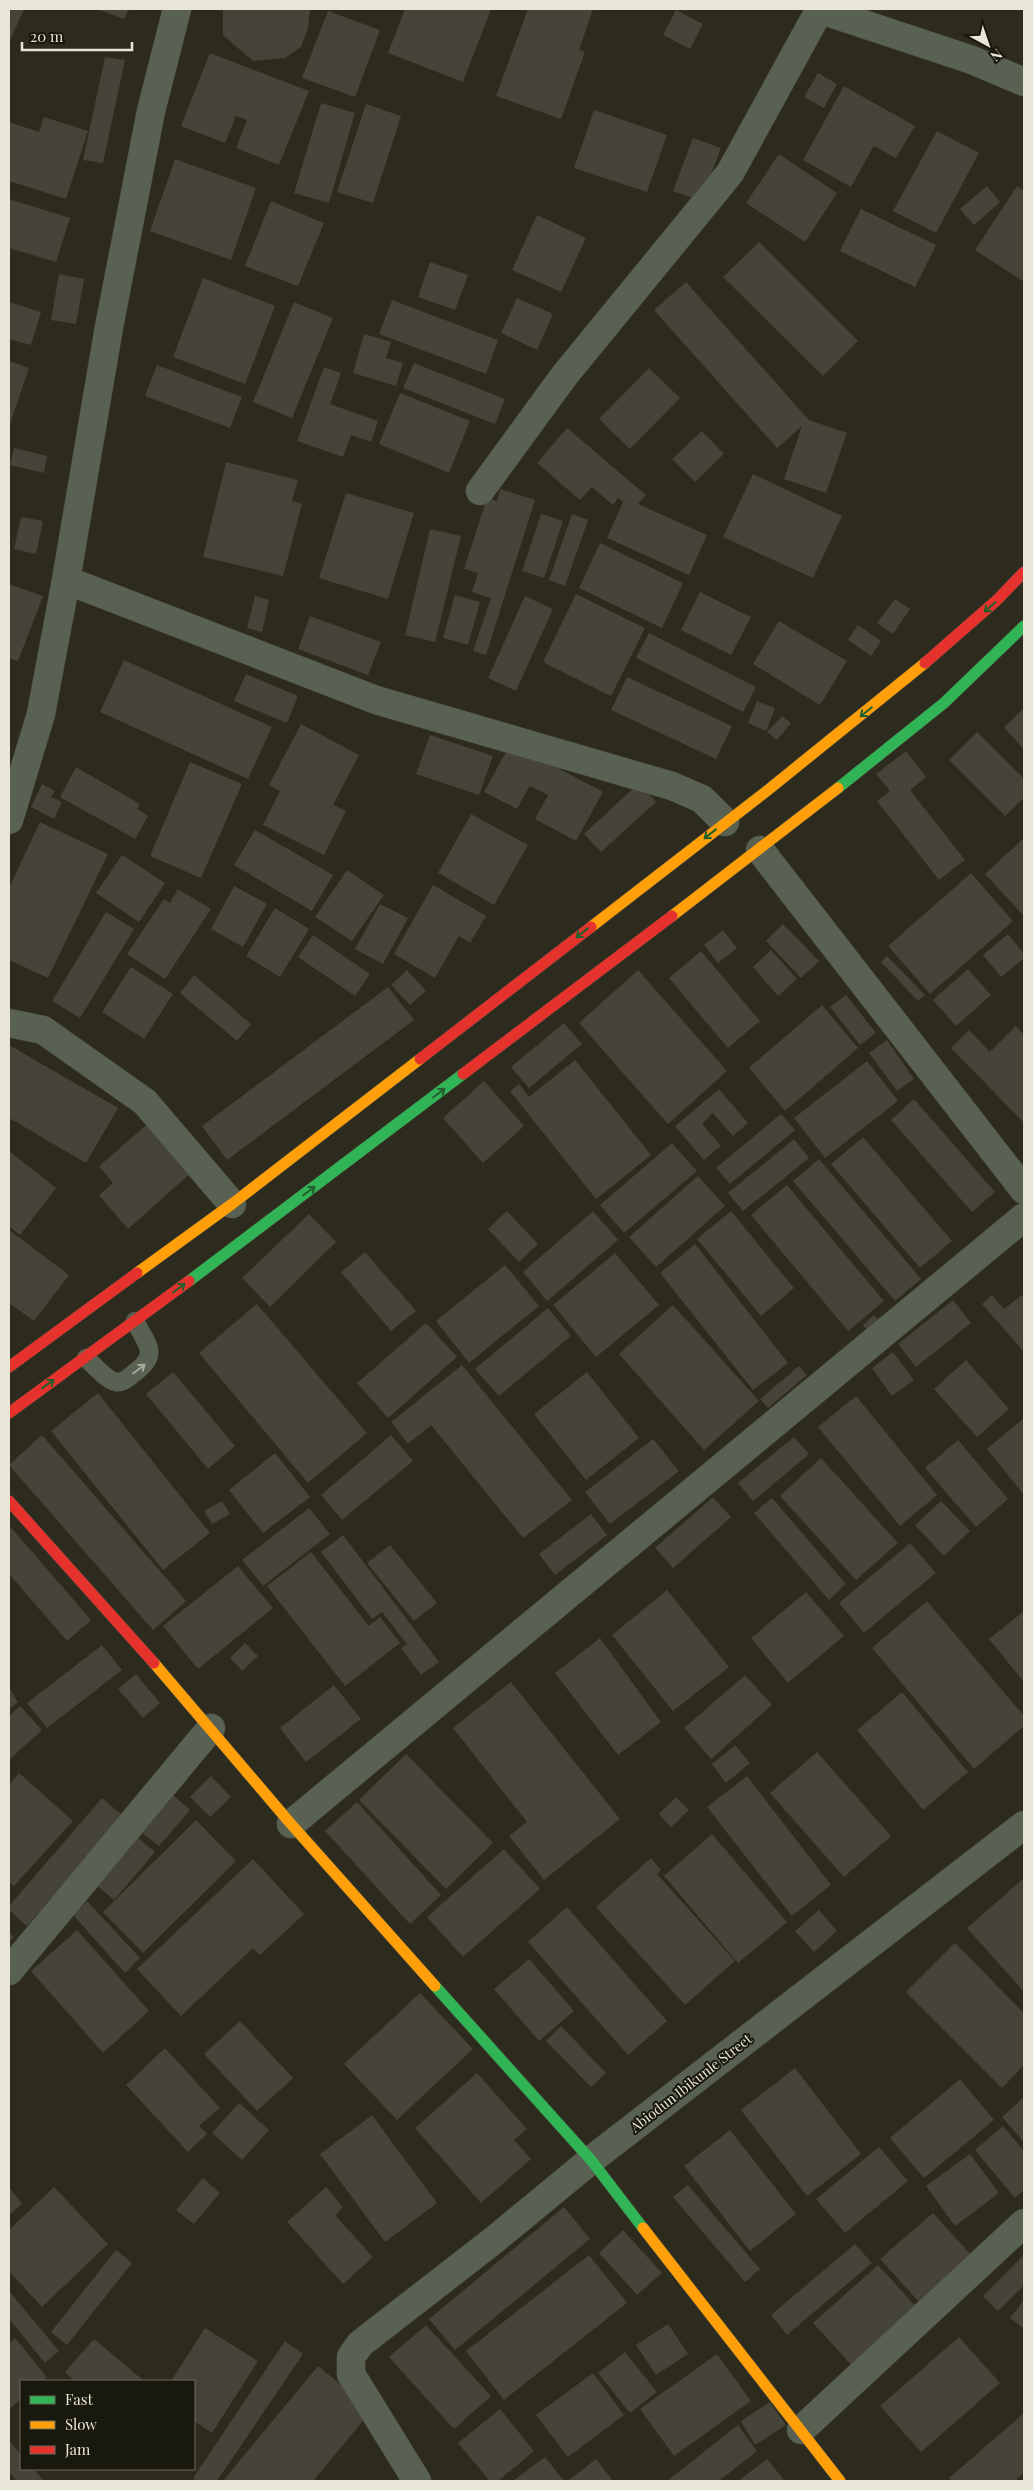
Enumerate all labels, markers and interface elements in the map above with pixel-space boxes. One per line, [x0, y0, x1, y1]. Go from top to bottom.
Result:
scale bar [22, 20, 132, 52]
north arrow [963, 20, 1013, 70]
text: 20 m [30, 26, 64, 46]
text: N [987, 45, 1007, 66]
one-way arrow [983, 601, 996, 612]
one-way arrow [860, 706, 873, 717]
one-way arrow [704, 828, 717, 839]
one-way arrow [576, 928, 589, 939]
one-way arrow [432, 1088, 446, 1098]
one-way arrow [302, 1185, 315, 1196]
one-way arrow [172, 1283, 185, 1294]
one-way arrow [132, 1364, 145, 1375]
one-way arrow [41, 1379, 54, 1390]
street label: Abiodun Ibikunle Street [625, 2028, 756, 2137]
legend [20, 2380, 195, 2470]
text: Fast [65, 2389, 94, 2409]
text: Slow [65, 2414, 97, 2434]
text: Jam [64, 2439, 91, 2459]

